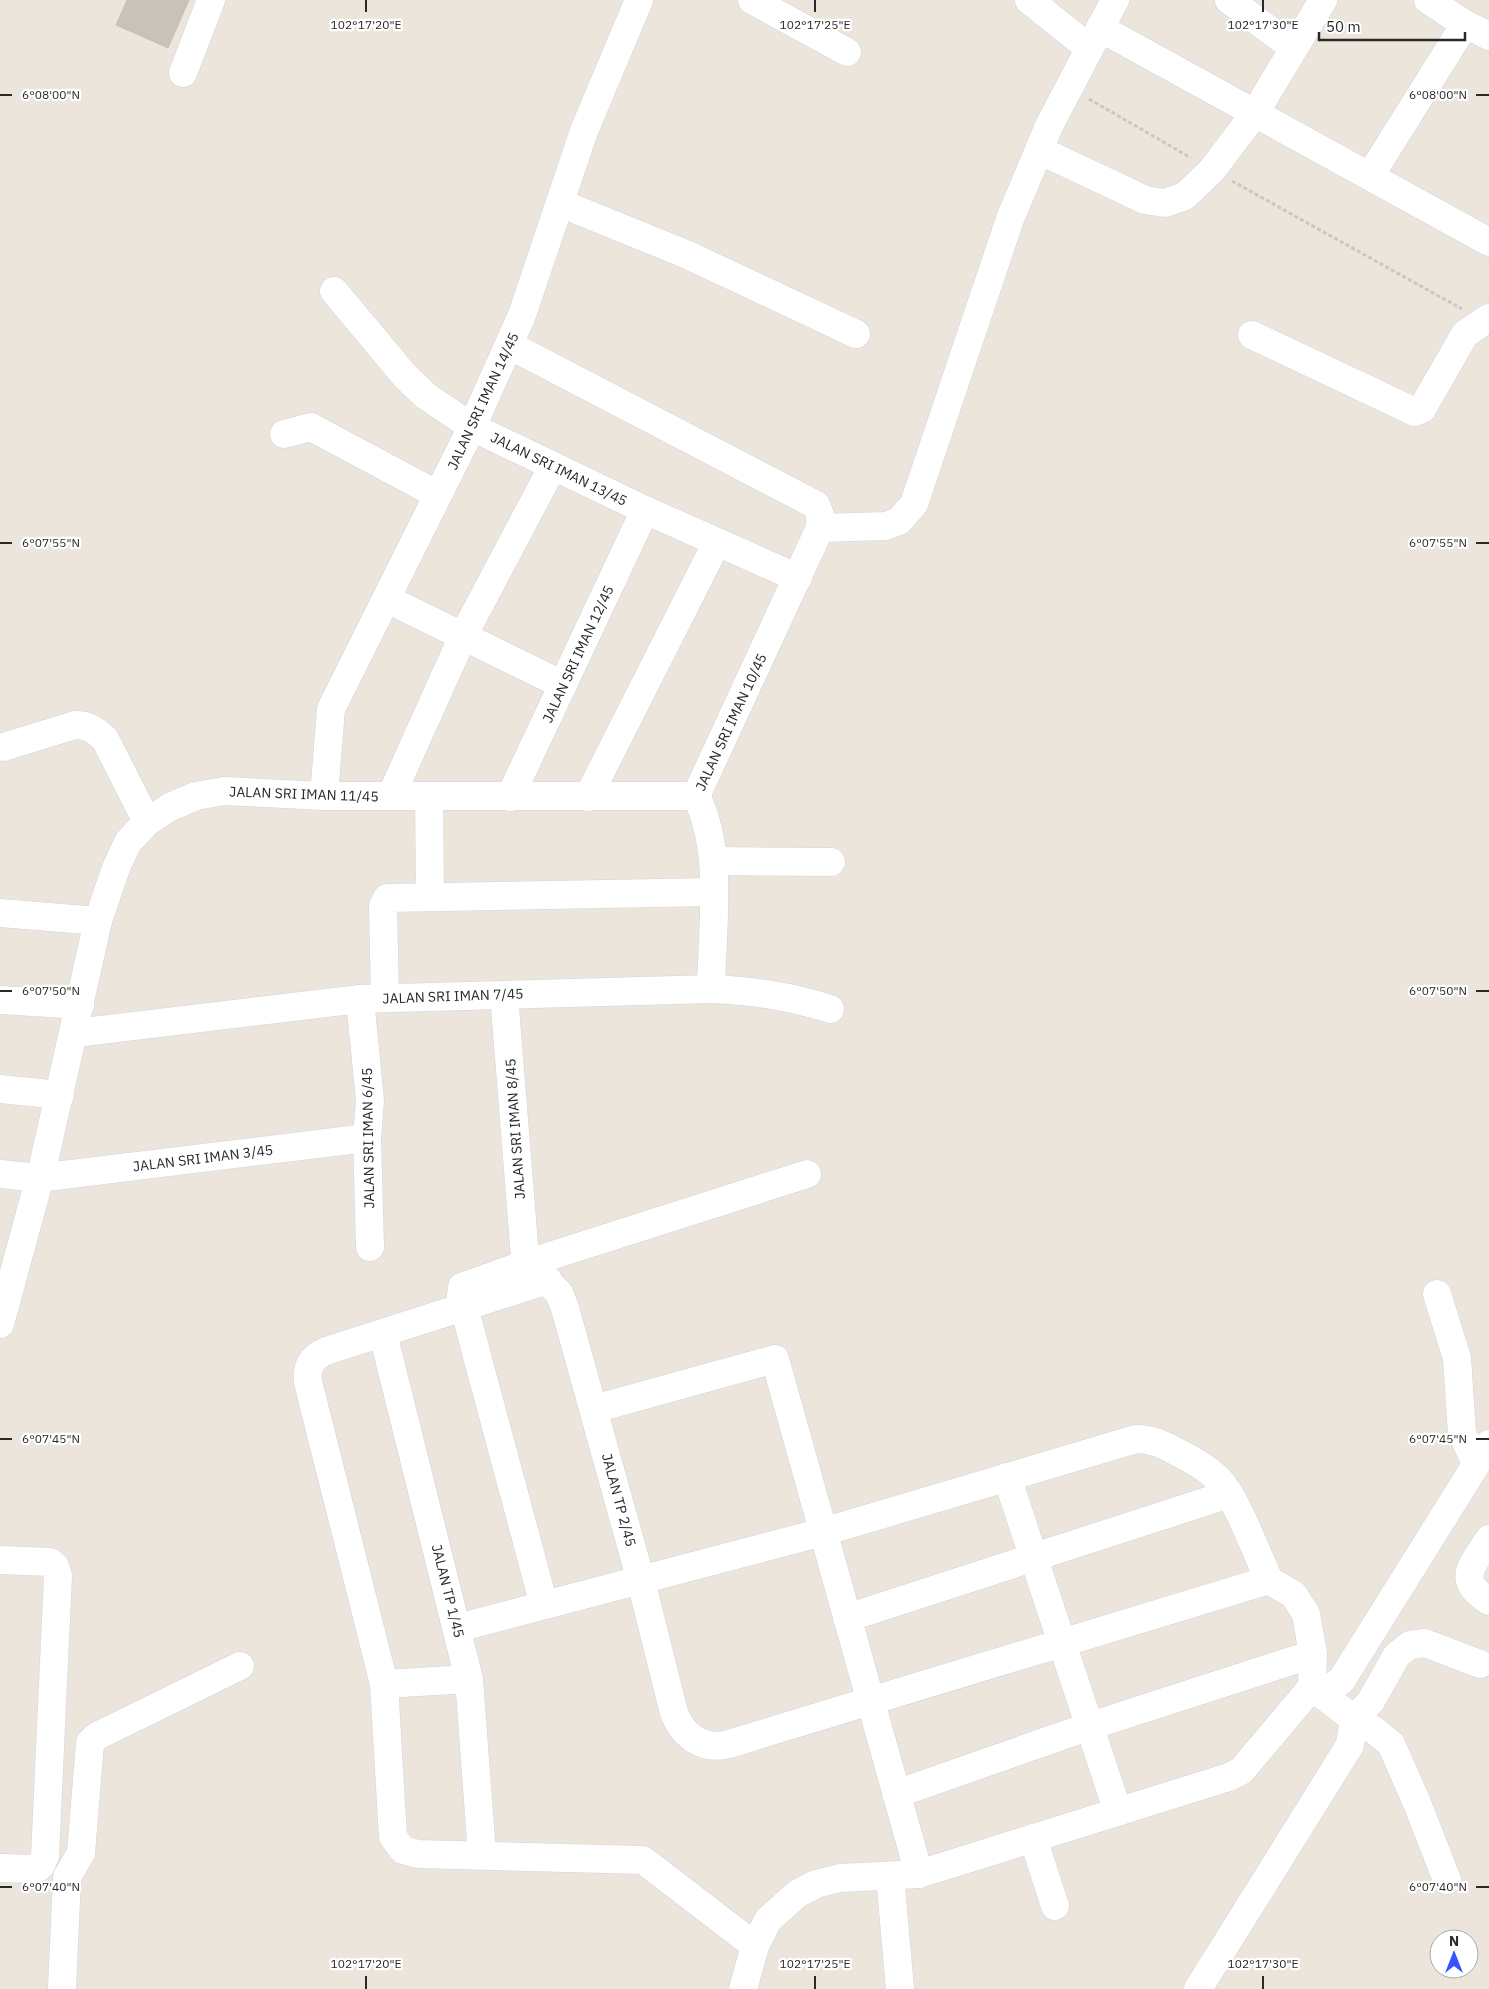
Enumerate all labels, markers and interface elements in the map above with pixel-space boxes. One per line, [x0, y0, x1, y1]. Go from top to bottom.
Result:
scale bar [1319, 10, 1465, 42]
text: 102°17'20"E [331, 17, 401, 32]
text: 102°17'25"E [780, 17, 850, 32]
text: 102°17'30"E [1228, 17, 1298, 32]
text: 50 m [1326, 17, 1361, 36]
text: 6°08'00"N [22, 87, 80, 102]
text: 6°08'00"N [1409, 87, 1467, 102]
street label: JALAN SRI IMAN 14/45 [443, 329, 523, 473]
street label: JALAN SRI IMAN 13/45 [488, 428, 630, 510]
text: 6°07'55"N [22, 535, 80, 550]
text: 6°07'55"N [1409, 535, 1467, 550]
street label: JALAN SRI IMAN 12/45 [538, 582, 618, 726]
street label: JALAN SRI IMAN 10/45 [691, 650, 771, 794]
street label: JALAN SRI IMAN 11/45 [229, 782, 379, 806]
text: 6°07'50"N [22, 983, 80, 998]
text: 6°07'50"N [1409, 983, 1467, 998]
street label: JALAN SRI IMAN 7/45 [382, 985, 524, 1007]
street label: JALAN SRI IMAN 8/45 [501, 1058, 529, 1200]
street label: JALAN SRI IMAN 6/45 [358, 1067, 378, 1209]
street label: JALAN SRI IMAN 3/45 [132, 1140, 274, 1176]
text: 6°07'45"N [22, 1431, 80, 1446]
text: 6°07'45"N [1409, 1431, 1467, 1446]
street label: JALAN TP 2/45 [598, 1451, 640, 1549]
street label: JALAN TP 1/45 [428, 1542, 468, 1640]
text: 6°07'40"N [22, 1879, 80, 1894]
text: 6°07'40"N [1409, 1879, 1467, 1894]
north arrow [1429, 1929, 1479, 1979]
text: N [1449, 1932, 1459, 1950]
text: 102°17'20"E [331, 1956, 401, 1971]
text: 102°17'25"E [780, 1956, 850, 1971]
text: 102°17'30"E [1228, 1956, 1298, 1971]

